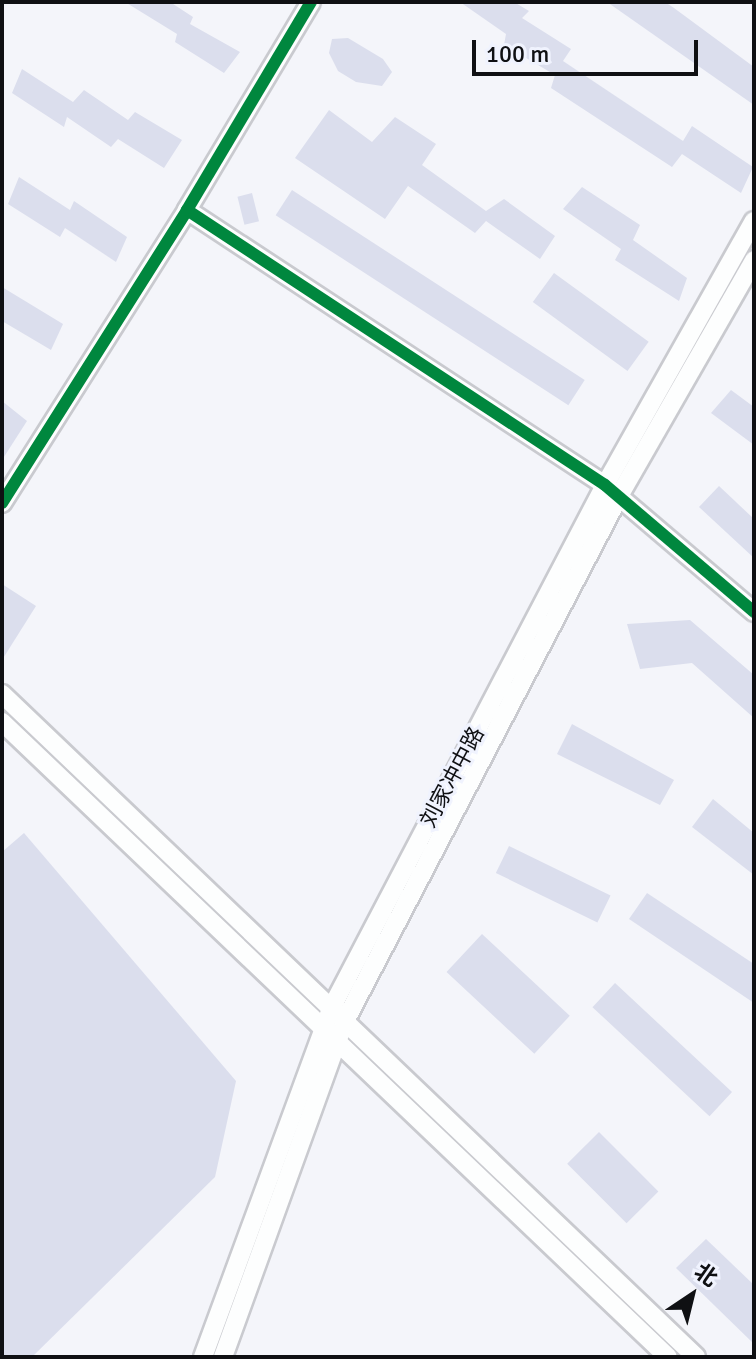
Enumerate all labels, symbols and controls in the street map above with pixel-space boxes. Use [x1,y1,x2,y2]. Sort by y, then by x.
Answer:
scale bar [476,24,702,74]
text: 100 m [486,39,549,69]
street label: 刘家冲中路 [415,722,489,832]
north arrow [652,1255,732,1335]
text: 北 [689,1258,723,1292]

